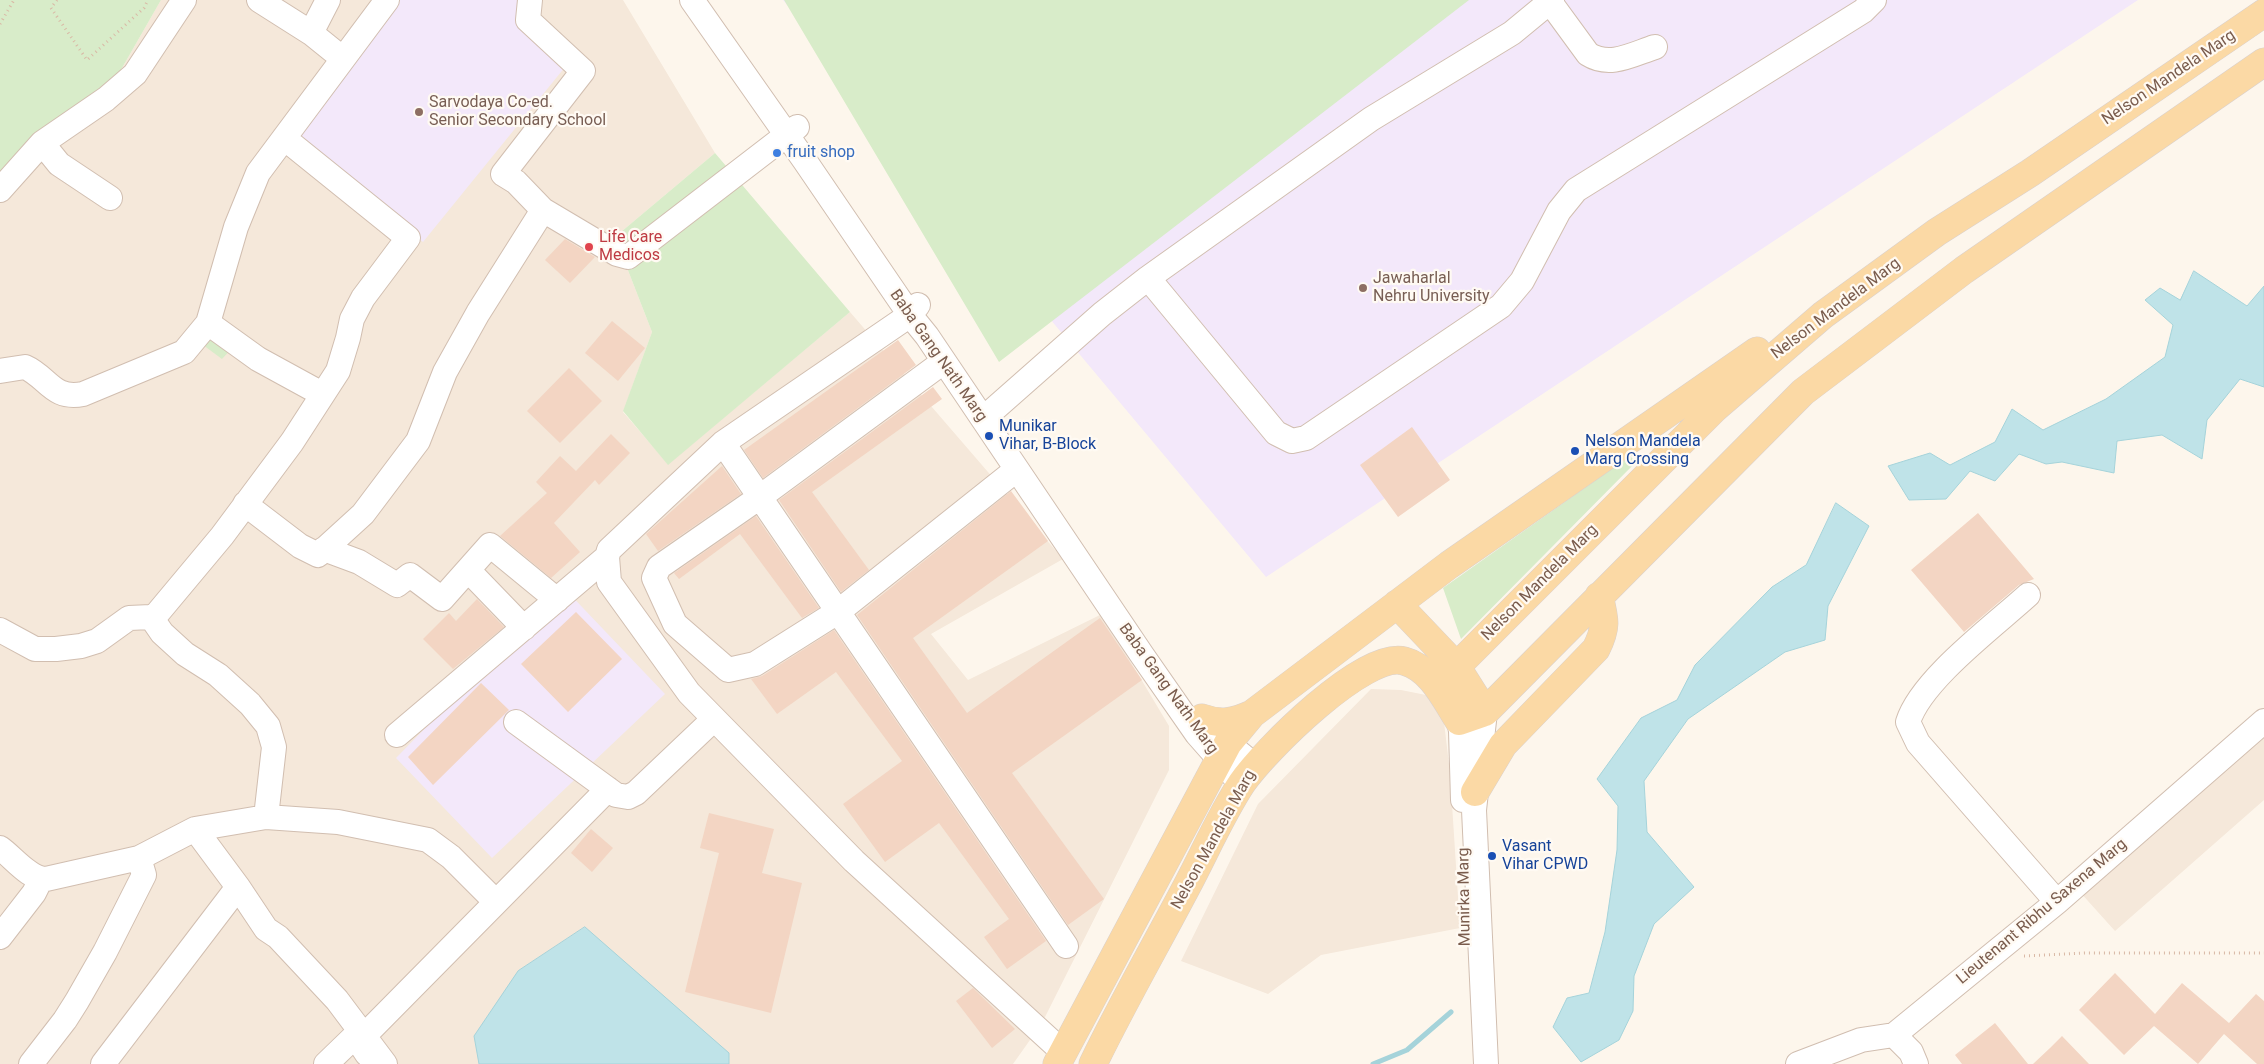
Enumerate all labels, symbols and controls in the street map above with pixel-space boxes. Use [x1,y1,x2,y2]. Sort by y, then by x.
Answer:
street label: Nelson Mandela Marg [2099,26,2239,130]
place label: Sarvodaya Co-ed. Senior Secondary School [429,93,606,131]
marker: Sarvodaya Co-ed. Senior Secondary School [413,106,425,118]
place label: fruit shop [787,143,855,163]
marker: fruit shop [771,147,783,159]
place label: Life Care Medicos [599,228,662,266]
marker: Life Care Medicos [583,241,595,253]
street label: Nelson Mandela Marg [1768,254,1904,364]
place label: Jawaharlal Nehru University [1373,269,1490,307]
marker: Jawaharlal Nehru University [1357,282,1369,294]
street label: Baba Gang Nath Marg [885,286,991,426]
place label: Munikar Vihar, B-Block [999,417,1096,455]
marker: Munikar Vihar, B-Block [983,430,995,442]
place label: Nelson Mandela Marg Crossing [1585,432,1701,470]
marker: Nelson Mandela Marg Crossing [1569,445,1581,457]
street label: Nelson Mandela Marg [1478,521,1602,645]
street label: Baba Gang Nath Marg [1114,620,1222,758]
street label: Nelson Mandela Marg [1168,767,1260,913]
street label: Lieutenant Ribhu Saxena Marg [1953,835,2131,989]
place label: Vasant Vihar CPWD [1502,837,1588,875]
street label: Munirka Marg [1455,848,1475,946]
marker: Vasant Vihar CPWD [1486,850,1498,862]

